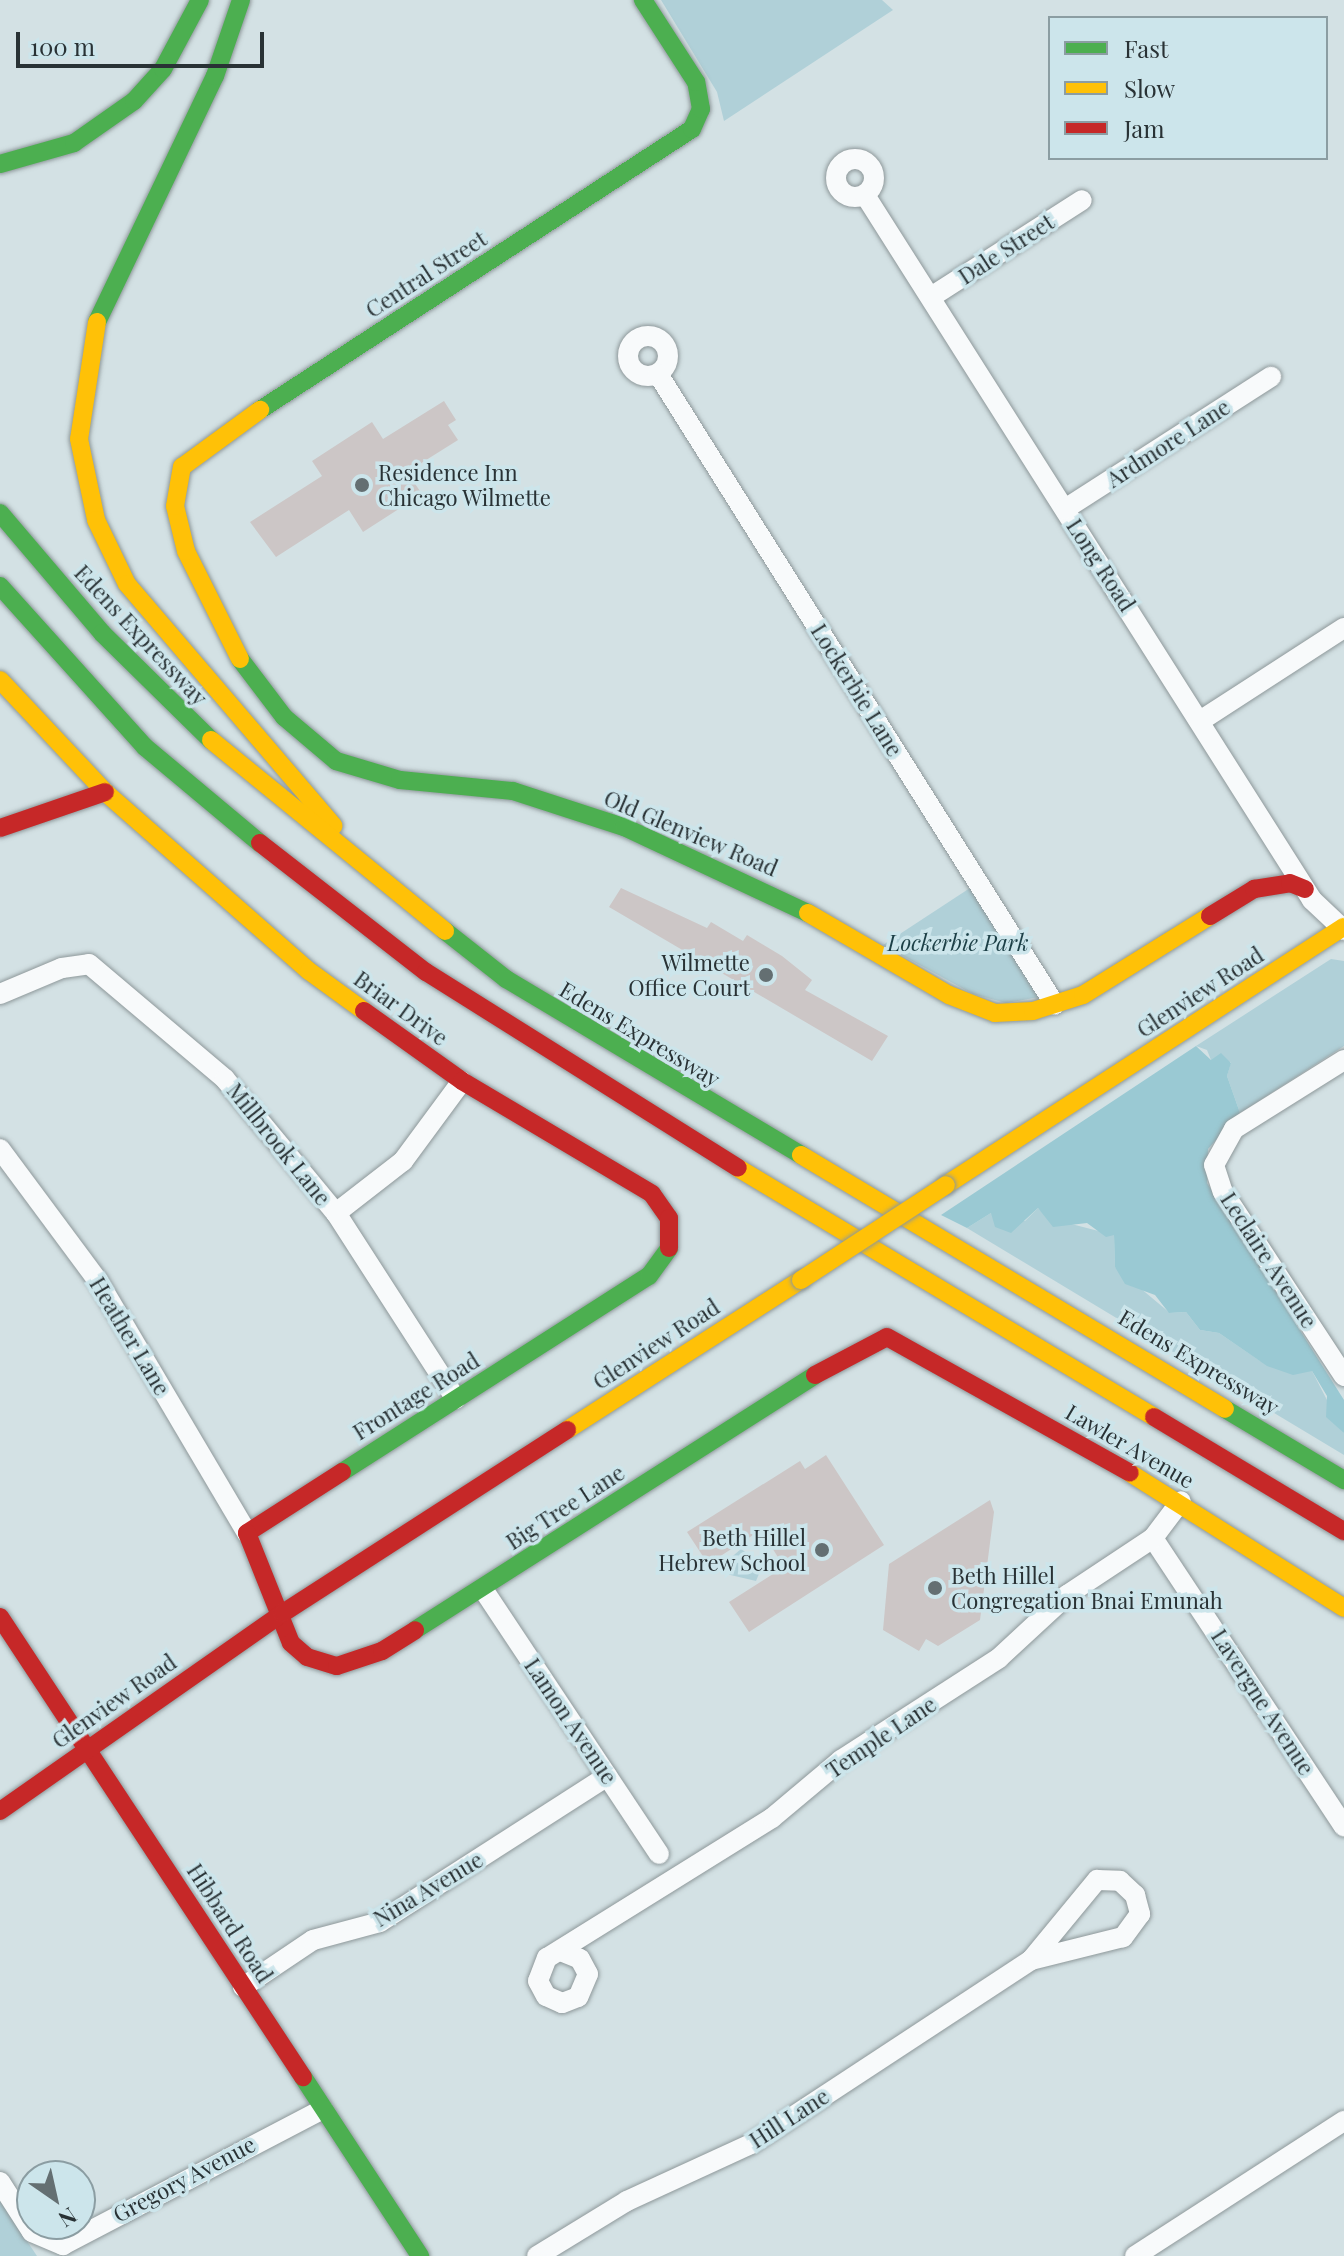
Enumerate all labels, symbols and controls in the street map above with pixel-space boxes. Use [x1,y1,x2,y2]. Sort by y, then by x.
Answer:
scale bar [20,16,268,66]
legend [1048,16,1328,160]
text: 100 m [30,30,95,62]
text: Fast [1124,32,1169,64]
text: Slow [1124,72,1175,104]
text: Jam [1124,112,1165,144]
street label: Dale Street [953,208,1059,290]
street label: Central Street [361,225,491,323]
street label: Ardmore Lane [1101,393,1235,493]
place label: Residence Inn Chicago Wilmette [378,459,552,510]
marker: Residence Inn Chicago Wilmette [353,476,371,494]
street label: Long Road [1061,514,1141,616]
street label: Edens Expressway [69,559,213,711]
street label: Lockerbie Lane [806,619,908,761]
street label: Old Glenview Road [600,784,782,882]
park label: Lockerbie Park [888,930,1028,956]
street label: Glenview Road [1131,941,1269,1043]
place label: Wilmette Office Court [628,949,750,1000]
street label: Briar Drive [349,965,453,1051]
marker: Wilmette Office Court [757,966,775,984]
street label: Edens Expressway [555,976,725,1092]
street label: Millbrook Lane [222,1078,336,1210]
street label: Leclaire Avenue [1215,1187,1323,1333]
street label: Heather Lane [84,1272,176,1400]
street label: Glenview Road [587,1293,725,1395]
street label: Edens Expressway [1114,1304,1284,1420]
street label: Frontage Road [348,1347,484,1445]
street label: Lawler Avenue [1061,1398,1199,1494]
street label: Big Tree Lane [501,1459,629,1555]
place label: Beth Hillel Hebrew School [658,1524,806,1576]
marker: Beth Hillel Hebrew School [813,1541,831,1559]
place label: Beth Hillel Congregation Bnai Emunah [951,1562,1223,1614]
marker: Beth Hillel Congregation Bnai Emunah [926,1579,944,1597]
street label: Lavergne Avenue [1206,1624,1320,1780]
street label: Glenview Road [47,1648,181,1754]
street label: Lamon Avenue [519,1653,623,1789]
street label: Temple Lane [821,1691,941,1783]
street label: Nina Avenue [368,1846,488,1932]
street label: Hibbard Road [182,1859,278,1987]
street label: Hill Lane [744,2083,834,2153]
street label: Gregory Avenue [108,2130,260,2228]
north arrow [16,2160,96,2240]
text: N [53,2201,83,2235]

